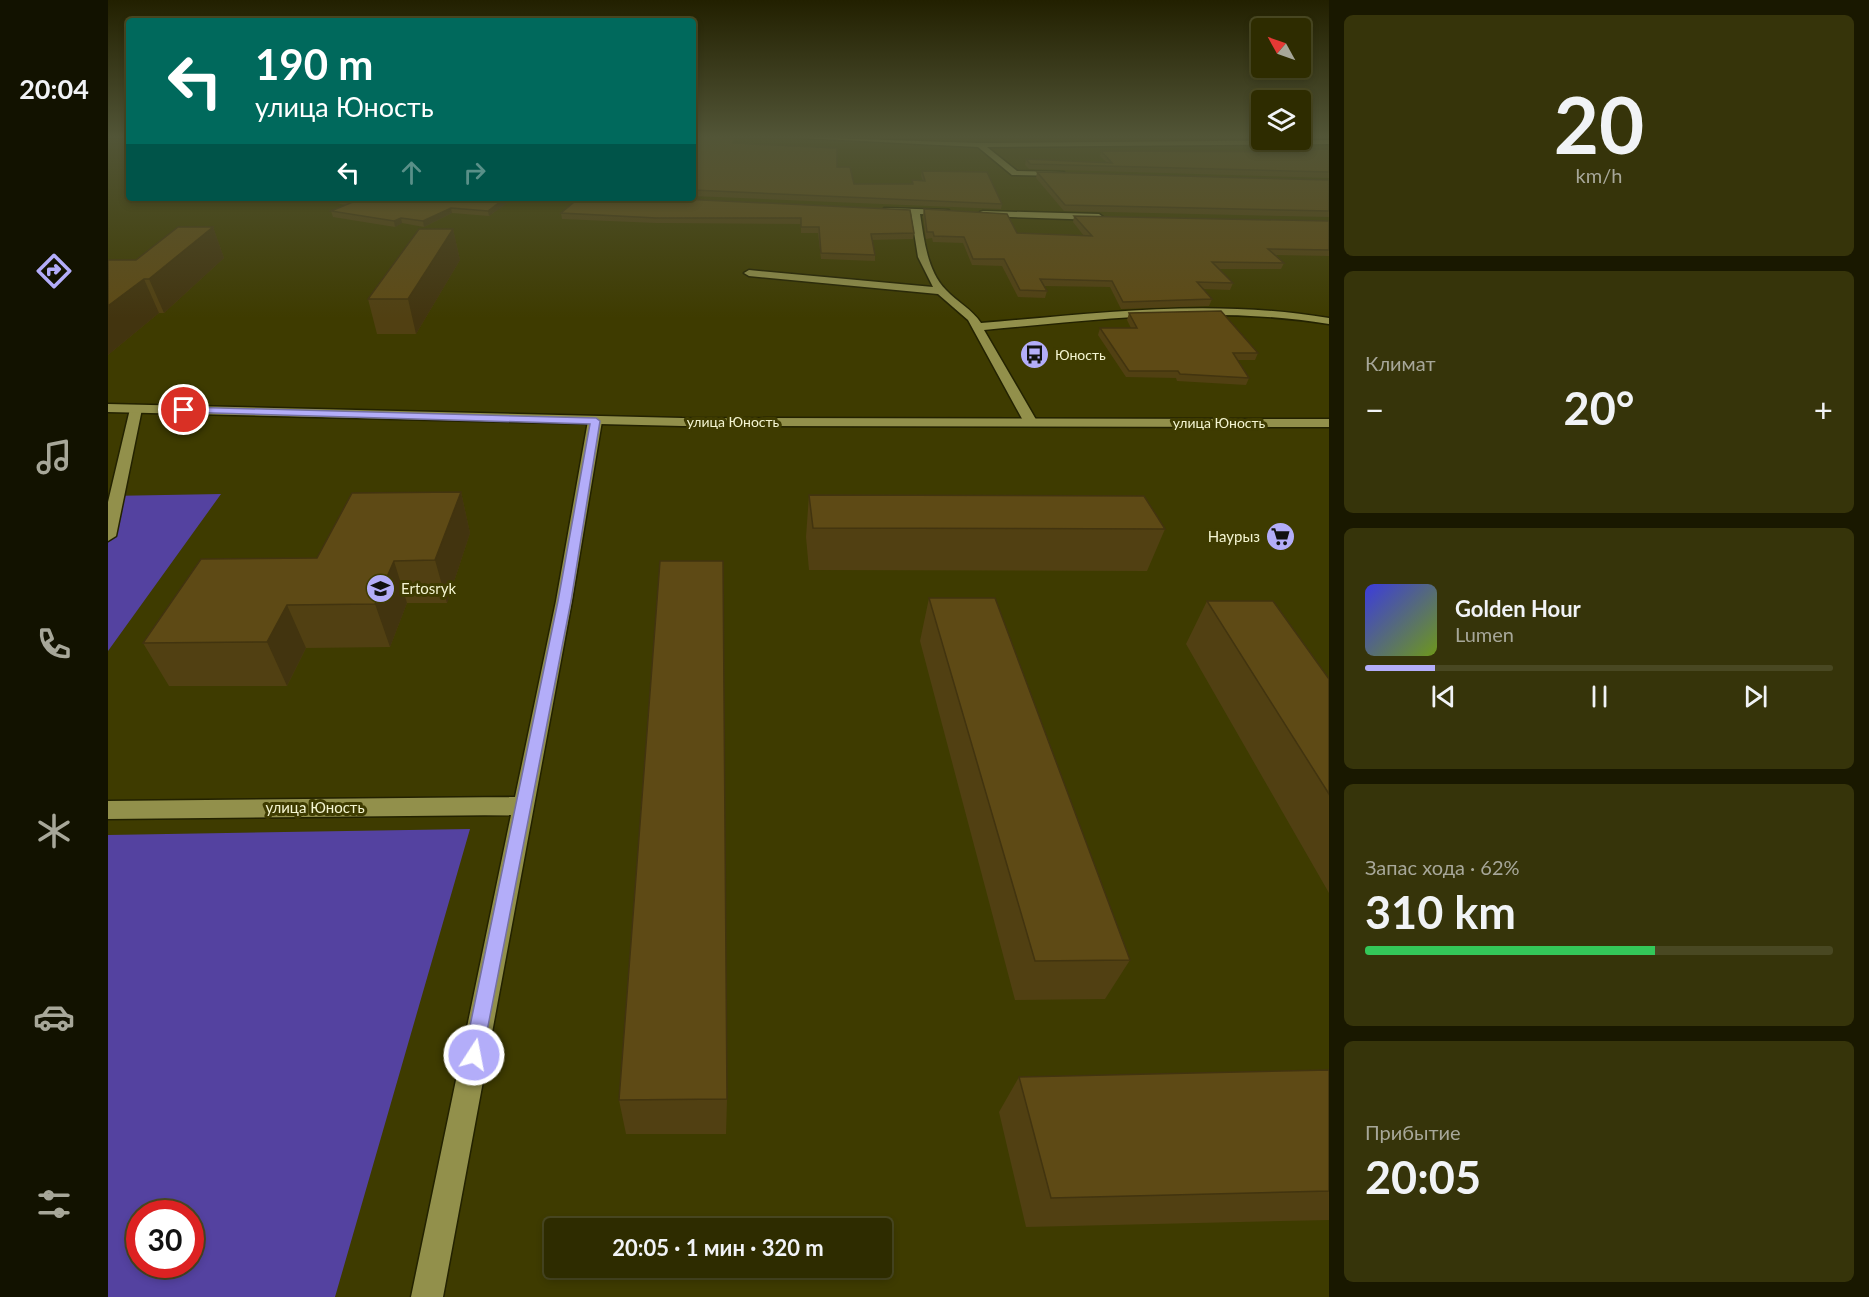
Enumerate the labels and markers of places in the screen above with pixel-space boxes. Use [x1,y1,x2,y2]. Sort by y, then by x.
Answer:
bus stop icon: Юность [1018,339,1050,371]
place label: Юность [1055,346,1106,363]
pin [158,384,209,435]
supermarket icon: Наурыз [1265,521,1297,553]
place label: Наурыз [1208,527,1260,545]
school or university icon: Ertosryk [364,573,396,605]
place label: Ertosryk [401,579,456,597]

